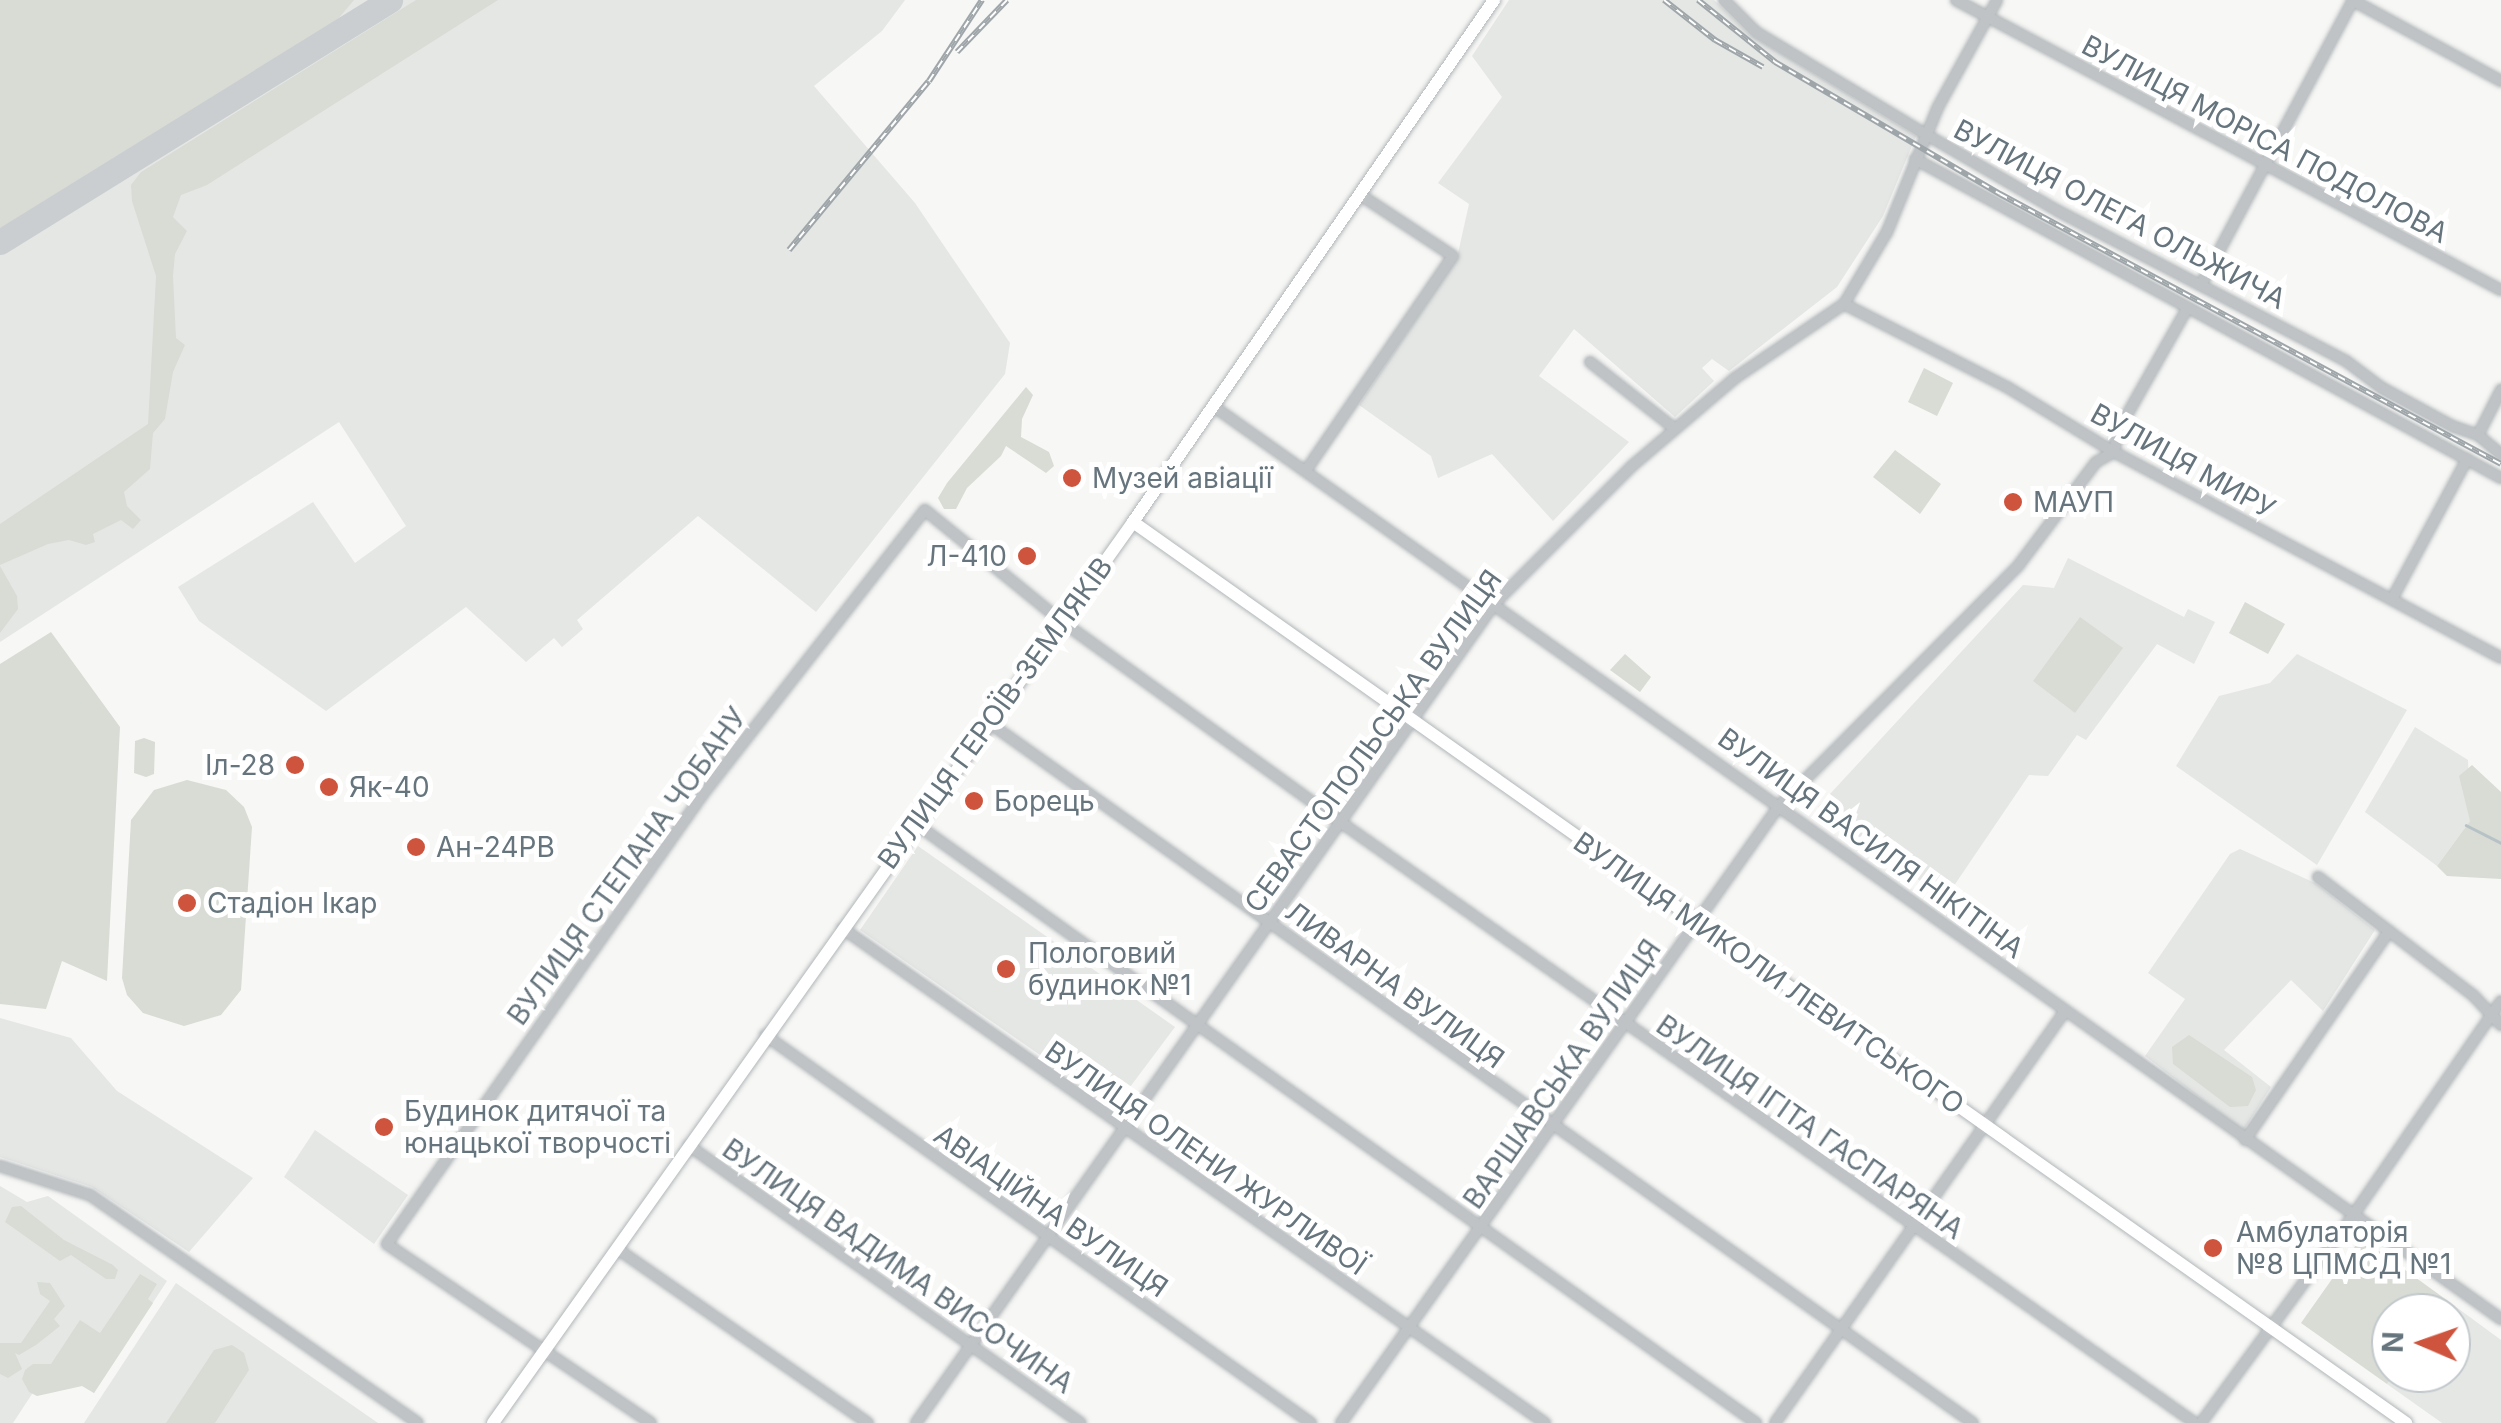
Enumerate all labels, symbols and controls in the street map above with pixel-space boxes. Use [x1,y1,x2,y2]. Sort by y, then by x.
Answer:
street label: ВУЛИЦЯ МОРІСА ПОДОЛОВА [2076,28,2454,250]
street label: ВУЛИЦЯ ОЛЕГА ОЛЬЖИЧА [1948,112,2292,316]
street label: ВУЛИЦЯ МИРУ [2085,396,2281,526]
place label: Музей авіації [1092,461,1273,495]
marker: Музей авіації [1061,467,1083,489]
place label: МАУП [2033,485,2114,519]
marker: МАУП [2002,491,2024,513]
place label: Л-410 [927,539,1007,573]
marker: Л-410 [1016,545,1038,567]
street label: ВУЛИЦЯ ГЕРОЇВ-ЗЕМЛЯКІВ [871,551,1119,875]
street label: СЕВАСТОПОЛЬСЬКА ВУЛИЦЯ [1237,563,1509,919]
street label: ВУЛИЦЯ СТЕПАНА ЧОБАНУ [500,701,754,1031]
street label: ВУЛИЦЯ ВАСИЛЯ НІКІТІНА [1712,721,2030,965]
place label: Іл-28 [205,748,275,782]
marker: Іл-28 [284,754,306,776]
place label: Як-40 [349,770,430,804]
marker: Як-40 [318,776,340,798]
place label: Борець [994,784,1095,818]
marker: Борець [963,790,985,812]
street label: ВУЛИЦЯ МИКОЛИ ЛЕВИТСЬКОГО [1567,825,1971,1121]
place label: Ан-24РВ [436,830,555,864]
marker: Ан-24РВ [405,836,427,858]
place label: Стадіон Ікар [207,886,377,920]
marker: Стадіон Ікар [176,892,198,914]
street label: ЛИВАРНА ВУЛИЦЯ [1279,894,1511,1076]
street label: ВАРШАВСЬКА ВУЛИЦЯ [1456,933,1668,1215]
place label: Пологовий будинок №1 [1028,936,1192,1002]
marker: Пологовий будинок №1 [993,956,1019,982]
street label: ВУЛИЦЯ ІГІТА ГАСПАРЯНА [1650,1008,1970,1246]
street label: ВУЛИЦЯ ОЛЕНИ ЖУРЛИВОЇ [1039,1034,1373,1282]
place label: Будинок дитячої та юнацької творчості [404,1094,671,1160]
marker: Будинок дитячої та юнацької творчості [373,1116,395,1138]
street label: АВІАЦІЙНА ВУЛИЦЯ [928,1118,1174,1304]
street label: ВУЛИЦЯ ВАДИМА ВИСОЧИНА [716,1132,1080,1400]
place label: Амбулаторія №8 ЦПМСД №1 [2236,1215,2451,1281]
marker: Амбулаторія №8 ЦПМСД №1 [2200,1235,2226,1261]
north arrow [2371,1293,2471,1393]
text: N [2376,1331,2410,1353]

